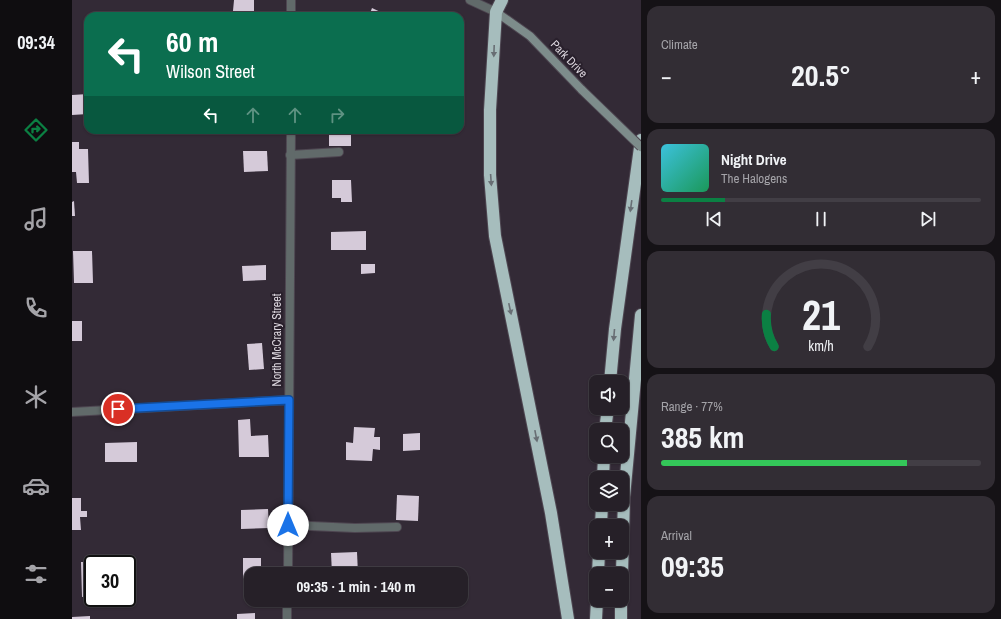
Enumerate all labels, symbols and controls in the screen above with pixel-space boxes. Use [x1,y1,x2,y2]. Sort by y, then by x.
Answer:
text: 60 m [166,23,218,61]
icon: left [100,28,152,80]
text: 09:34 [17,30,55,55]
text: Climate [661,36,698,53]
street label: Park Drive [547,37,591,81]
one-way arrow [491,45,498,57]
text: 20.5° [791,55,851,95]
text: Wilson Street [166,59,255,84]
text: − [661,61,672,91]
text: + [970,61,981,91]
icon: left [200,104,222,126]
icon: ahead [242,104,264,126]
icon: ahead [284,104,306,126]
icon: right [326,104,348,126]
icon: directions [22,116,50,144]
text: Night Drive [721,149,787,170]
text: The Halogens [721,170,787,187]
one-way arrow [487,174,494,186]
one-way arrow [628,200,634,213]
icon: music [22,205,50,233]
icon: previous [703,208,725,230]
icon: pause [810,208,832,230]
icon: next [917,208,939,230]
text: 21 [802,287,840,343]
street label: North McCrary Street [269,293,285,386]
icon: phone [22,294,50,322]
one-way arrow [507,303,513,315]
one-way arrow [611,329,618,341]
text: km/h [808,336,834,355]
map controls [589,375,629,607]
button: sound [589,375,629,415]
icon: climate [22,383,50,411]
pin [101,392,135,426]
icon: arrive [107,398,129,420]
text: Range · 77% [661,398,723,415]
text: 385 km [661,417,744,457]
button: search [589,423,629,463]
one-way arrow [533,430,539,442]
button: layers [589,471,629,511]
icon: car [22,472,50,500]
position arrow [267,504,309,546]
button: + [589,519,629,559]
text: Arrival [661,527,692,544]
text: 09:35 [661,546,724,586]
speed limit sign: 30 [84,555,136,607]
icon: filters [22,560,50,588]
button: − [589,567,629,607]
text: 09:35 · 1 min · 140 m [297,576,415,597]

